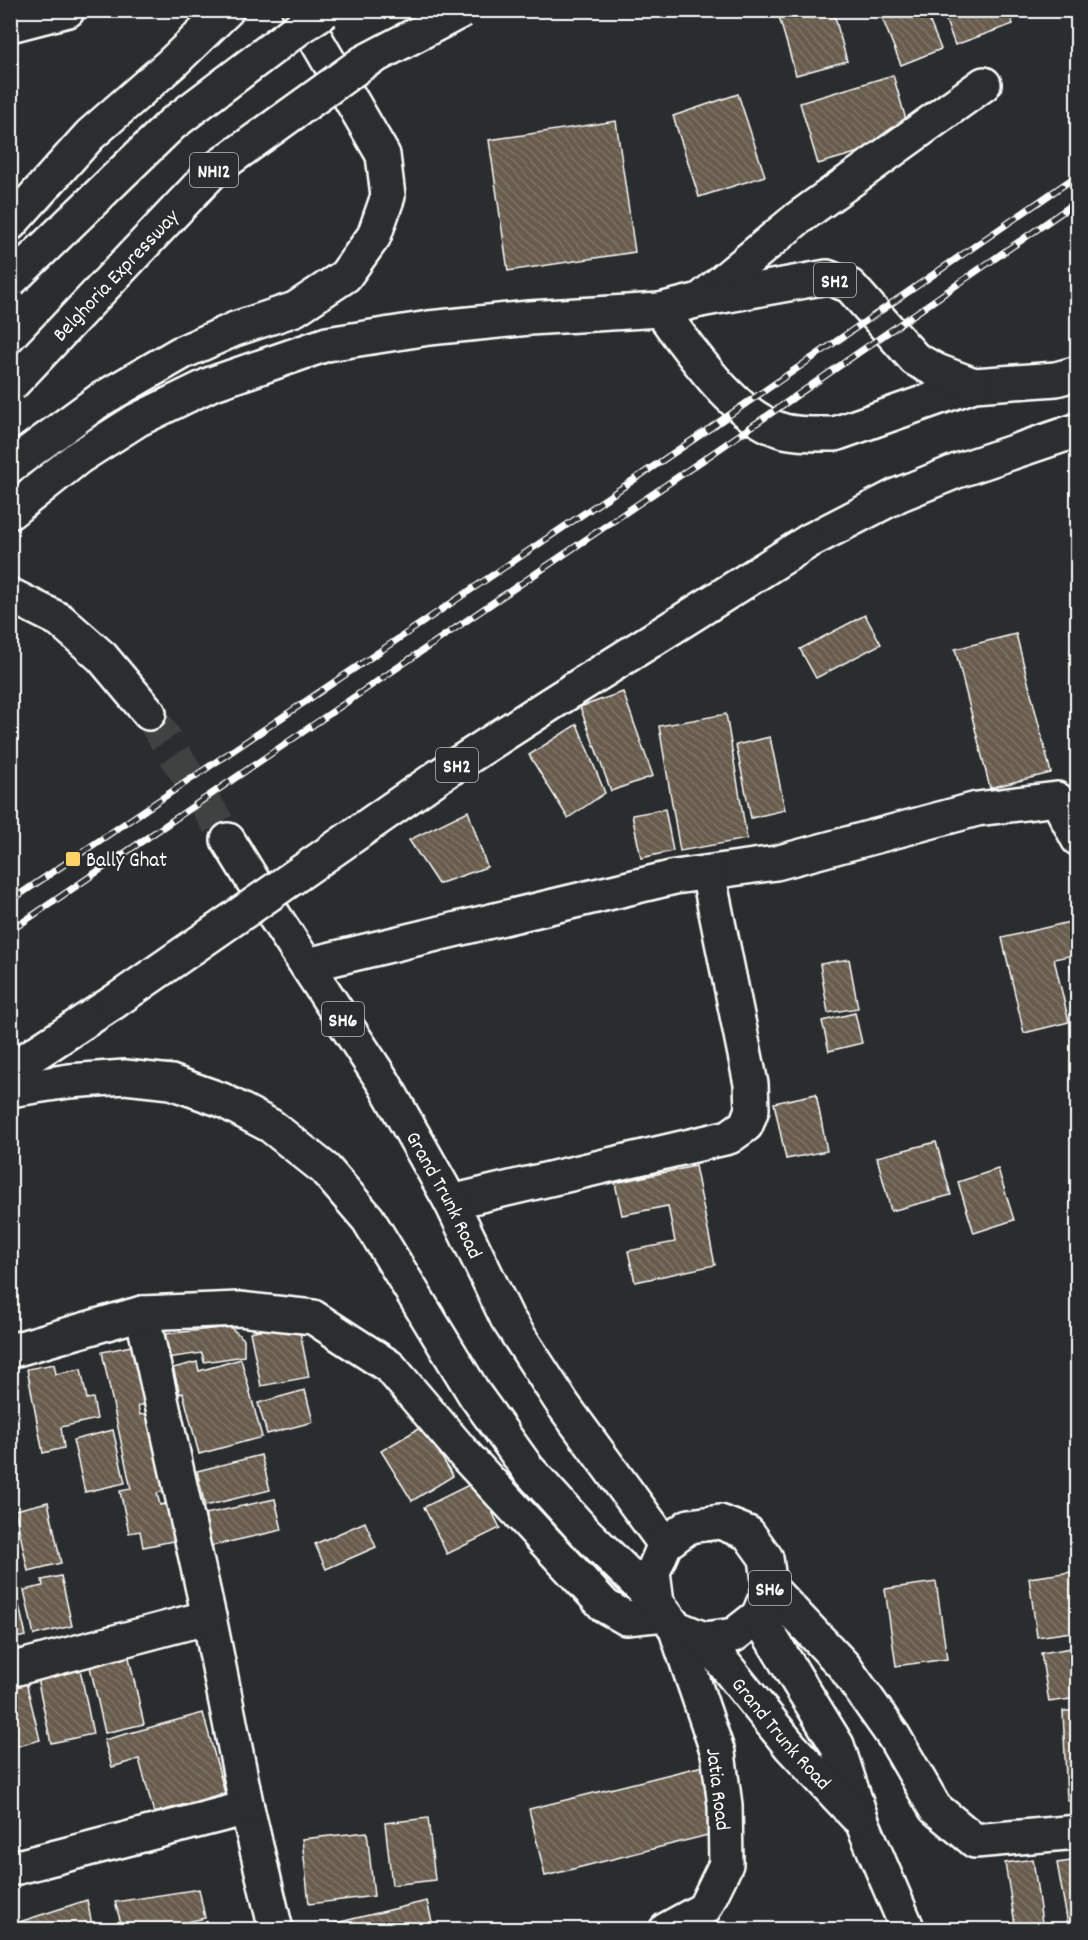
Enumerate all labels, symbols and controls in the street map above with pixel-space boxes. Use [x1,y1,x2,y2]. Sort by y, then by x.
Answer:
road number: NH12 [190,153,238,187]
street label: Belghoria Expressway [47,204,188,350]
road number: SH2 [814,263,856,297]
road number: SH2 [436,748,478,782]
place label: Bally Ghat [86,847,167,877]
marker: Bally Ghat [64,850,82,868]
road number: SH6 [322,1002,364,1036]
street label: Grand Trunk Road [396,1127,488,1265]
road number: SH6 [749,1571,791,1605]
street label: Grand Trunk Road [722,1672,836,1798]
street label: Jatia Road [696,1746,736,1832]

